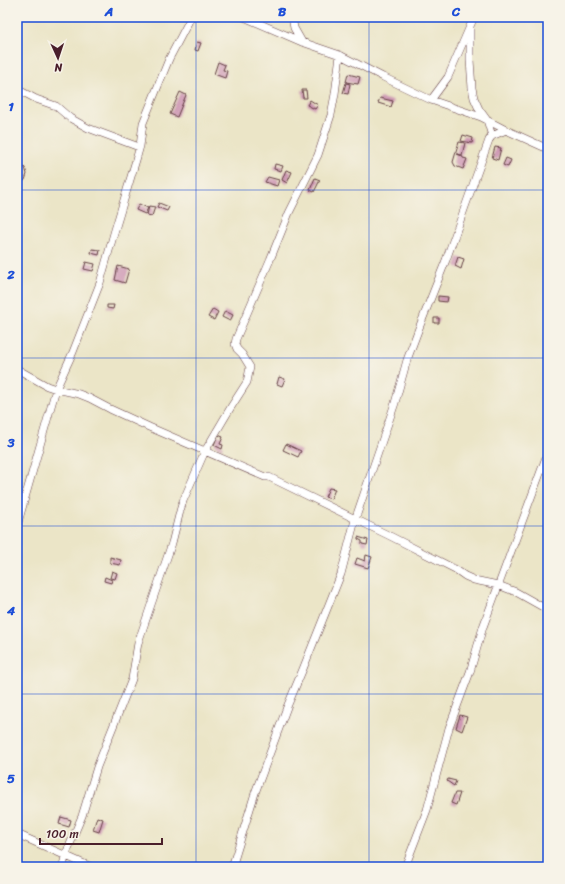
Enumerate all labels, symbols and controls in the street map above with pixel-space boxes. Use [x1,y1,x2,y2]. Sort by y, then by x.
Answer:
text: A [104,0,113,23]
text: B [278,0,287,23]
text: C [451,0,461,23]
north arrow [38,38,78,78]
text: N [54,58,64,77]
text: 1 [8,95,14,118]
text: 2 [6,263,15,286]
text: 3 [6,431,15,454]
text: 4 [6,599,16,622]
text: 5 [7,767,15,790]
scale bar [40,820,162,846]
text: 100 m [46,823,79,845]

